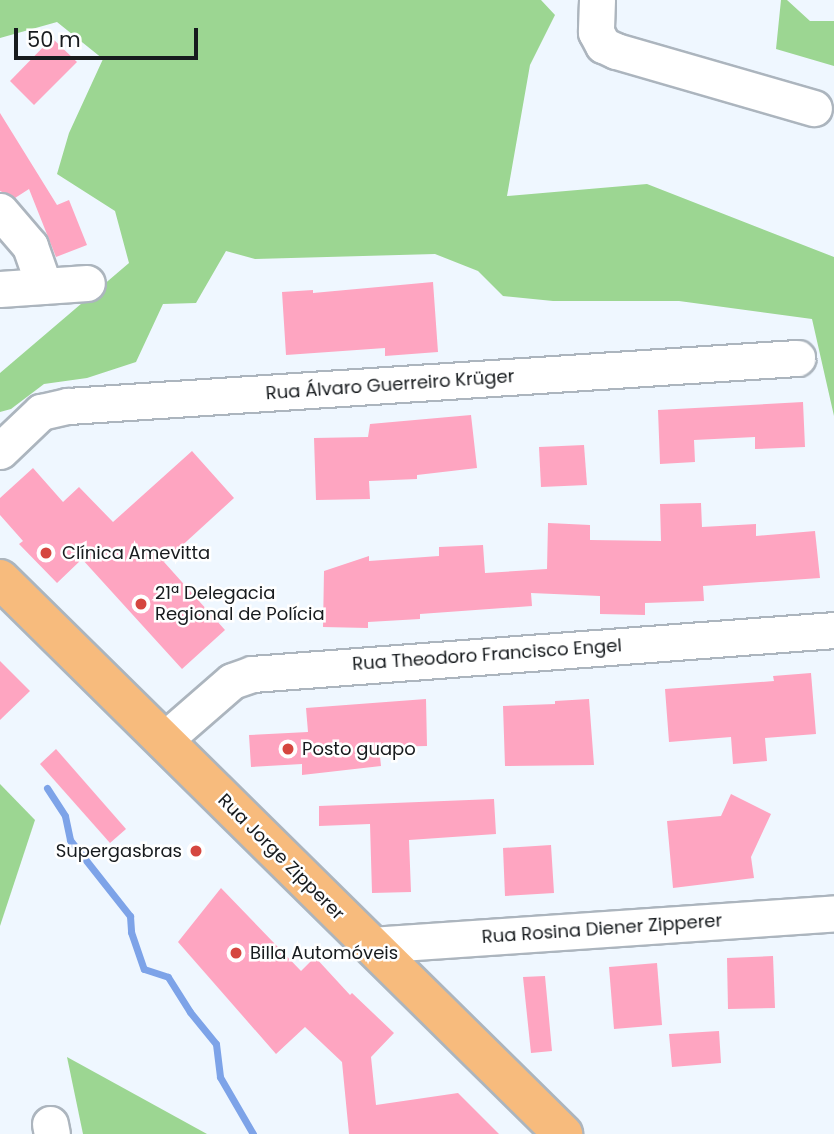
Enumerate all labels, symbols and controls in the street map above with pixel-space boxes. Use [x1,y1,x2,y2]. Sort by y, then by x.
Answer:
scale bar [18,14,201,58]
text: 50 m [27,25,81,54]
street label: Rua Álvaro Guerreiro Krüger [265,366,515,404]
place label: Clínica Amevitta [62,542,210,564]
marker: Clínica Amevitta [36,543,56,563]
place label: 21ª Delegacia Regional de Polícia [155,583,325,626]
marker: 21ª Delegacia Regional de Polícia [133,596,149,612]
street label: Rua Theodoro Francisco Engel [352,635,622,675]
place label: Posto guapo [302,738,416,760]
marker: Posto guapo [280,741,296,757]
street label: Rua Jorge Zipperer [213,789,349,925]
place label: Supergasbras [56,840,182,862]
marker: Supergasbras [188,843,204,859]
street label: Rua Rosina Diener Zipperer [481,910,723,948]
place label: Billa Automóveis [250,942,398,964]
marker: Billa Automóveis [228,945,244,961]

